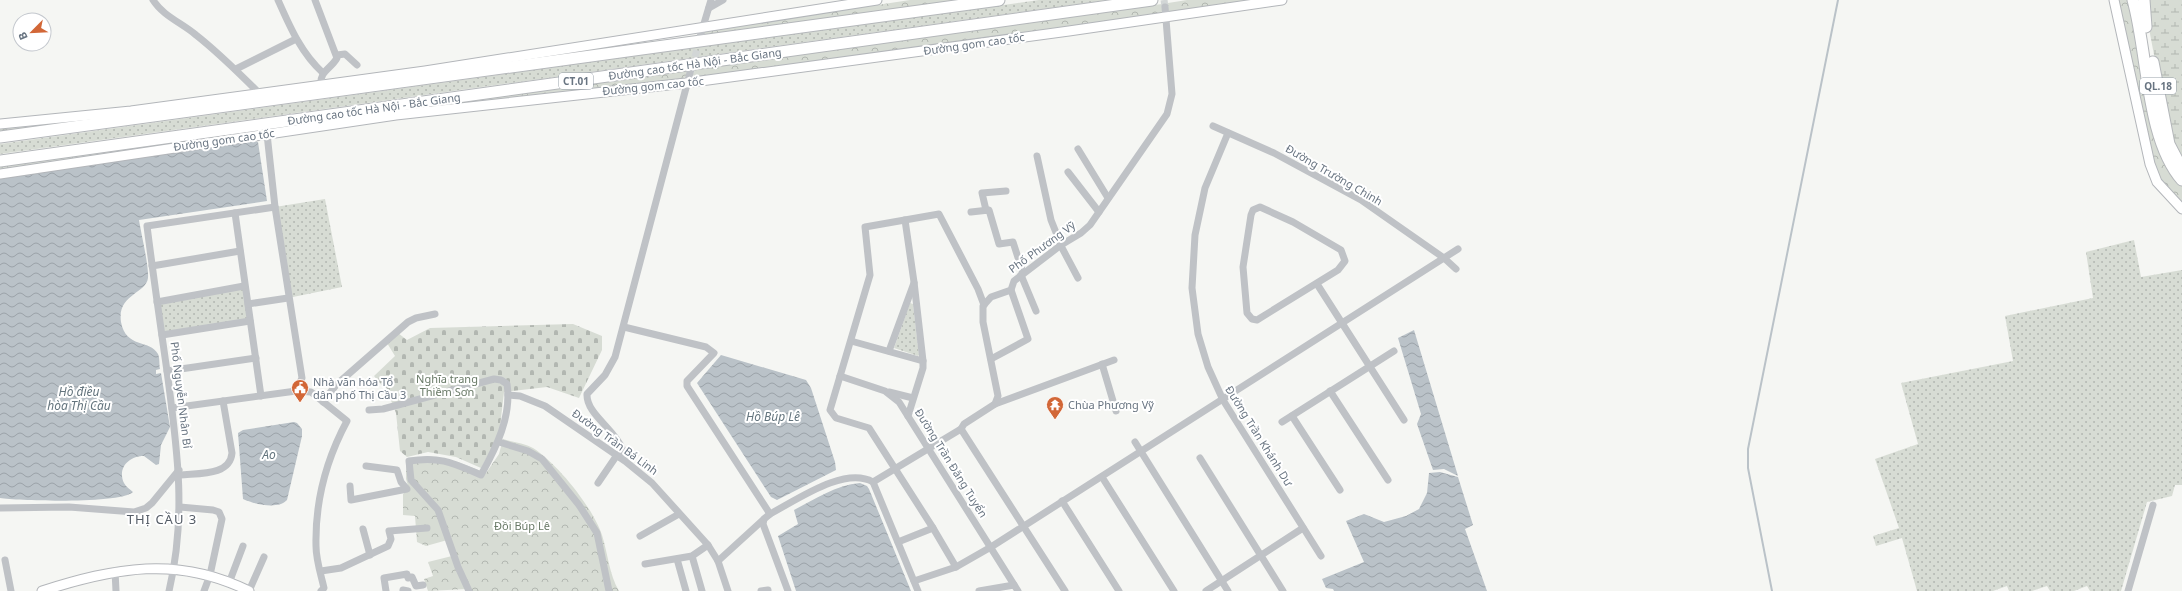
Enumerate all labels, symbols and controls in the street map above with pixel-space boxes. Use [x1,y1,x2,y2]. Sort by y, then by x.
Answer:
north arrow [12,12,52,52]
street label: Đường gom cao tốc [922,29,1026,58]
text: B [14,30,31,43]
street label: Đường cao tốc Hà Nội - Bắc Giang [607,44,782,83]
road number: CT.01 [559,73,593,89]
street label: Đường gom cao tốc [601,73,704,98]
road number: QL.18 [2140,78,2176,94]
street label: Đường cao tốc Hà Nội - Bắc Giang [286,89,461,128]
street label: Đường gom cao tốc [172,125,276,154]
street label: Đường Trường Chinh [1283,141,1385,208]
street label: Phố Phương Vỹ [1005,217,1078,276]
street label: Phố Nguyễn Nhân Bỉ [168,341,196,449]
park label: Nghĩa trang Thiềm Sơn [416,371,478,399]
place label: Nhà văn hóa Tổ dân phố Thị Cầu 3 [313,374,406,402]
public building icon: Nhà văn hóa Tổ dân phố Thị Cầu 3 [290,378,310,403]
water label: Hồ điều hòa Thị Cầu [47,383,111,414]
street label: Đường Trần Khánh Dư [1222,383,1297,489]
temple icon: Chùa Phương Vỹ [1045,395,1065,420]
place label: Chùa Phương Vỹ [1068,397,1154,412]
street label: Đường Trần Bá Linh [569,405,661,478]
street label: Đường Trần Đăng Tuyển [912,405,991,520]
water label: Hồ Búp Lê [746,408,800,425]
water label: Ao [261,446,276,463]
district label: THỊ CẦU 3 [127,510,197,528]
park label: Đồi Búp Lê [494,518,550,533]

